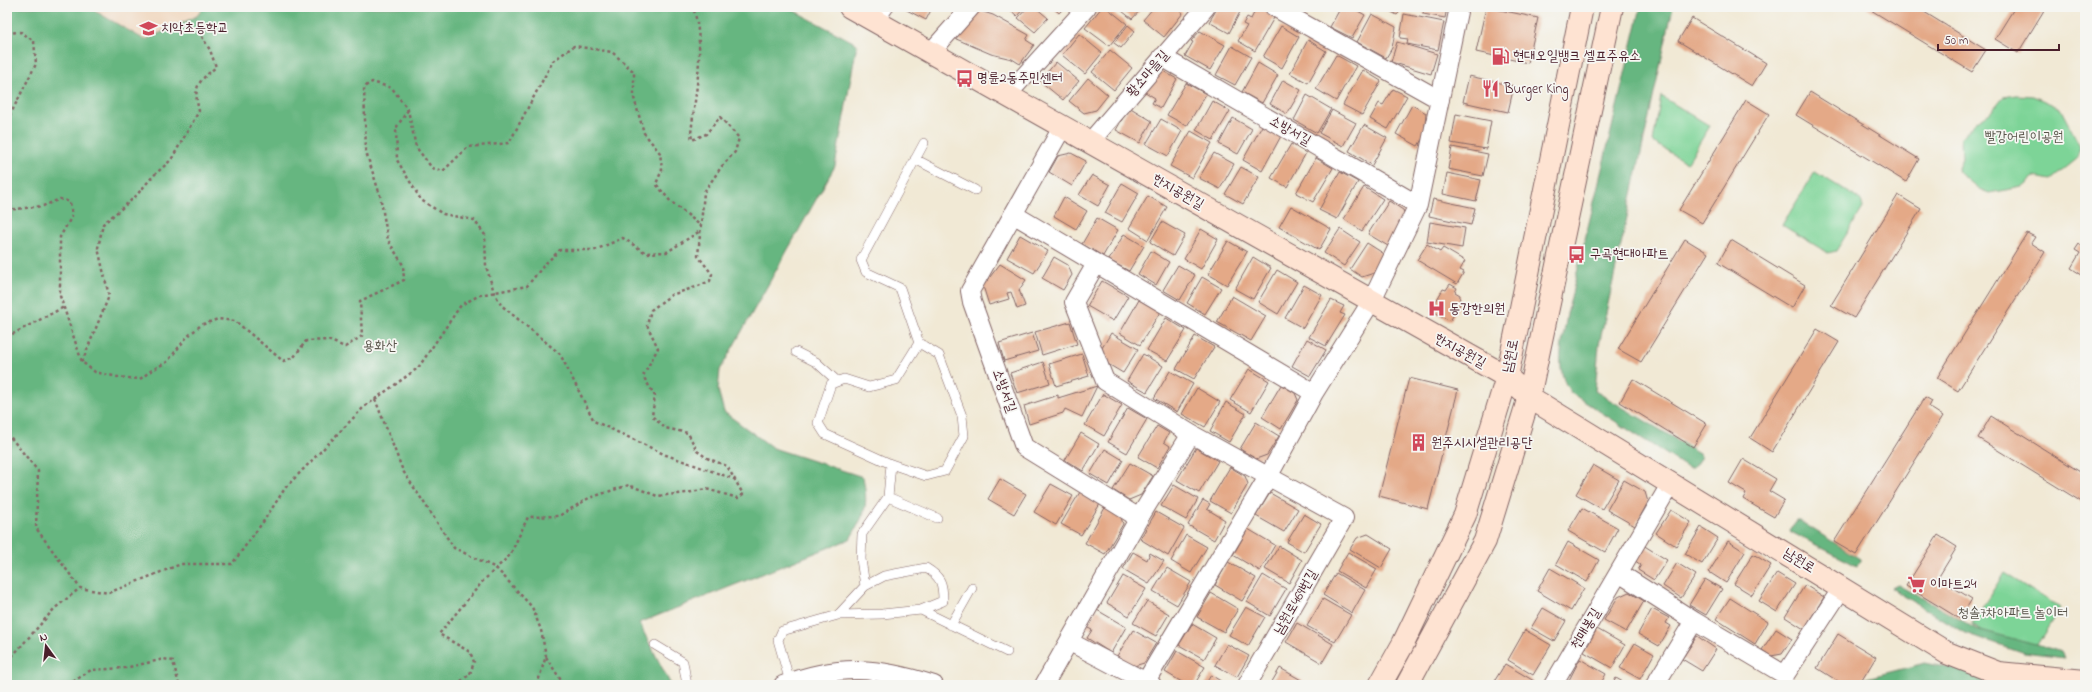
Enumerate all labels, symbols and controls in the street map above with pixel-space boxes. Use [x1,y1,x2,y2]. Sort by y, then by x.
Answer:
school or university icon: 치악초등학교 [138,18,158,38]
place label: 치악초등학교 [161,18,229,39]
scale bar [1938,26,2059,52]
text: 50 m [1944,32,1968,50]
street label: 황소마을길 [1122,45,1175,102]
fuel station icon: 현대오일뱅크 셀프주유소 [1490,46,1510,66]
place label: 현대오일뱅크 셀프주유소 [1513,46,1640,67]
bus stop icon: 명륜2동주민센터 [954,68,974,88]
place label: 명륜2동주민센터 [977,68,1063,89]
restaurant icon: Burger King [1481,79,1501,99]
place label: Burger King [1503,79,1569,101]
street label: 소방서길 [1265,111,1315,152]
park label: 빨강어린이공원 [1985,127,2063,148]
street label: 한지공원길 [1148,169,1208,216]
bus stop icon: 구곡현대아파트 [1567,244,1587,264]
place label: 구곡현대아파트 [1590,244,1669,265]
hospital icon: 동강한의원 [1426,299,1446,319]
place label: 동강한의원 [1449,299,1505,320]
street label: 한지공원길 [1430,328,1490,374]
park label: 용화산 [363,336,398,357]
street label: 남원로 [1497,337,1525,375]
street label: 소방서길 [986,366,1022,416]
building icon: 원주시시설관리공단 [1408,433,1428,453]
place label: 원주시시설관리공단 [1431,433,1533,454]
street label: 남원로 [1779,543,1819,579]
street label: 남원로469번길 [1269,565,1324,639]
supermarket icon: 이마트24 [1907,574,1927,594]
place label: 이마트24 [1930,574,1977,595]
park label: 청솔7차아파트 놀이터 [1958,603,2068,624]
street label: 천매봉길 [1565,604,1607,654]
north arrow [26,626,66,666]
text: N [38,629,49,646]

